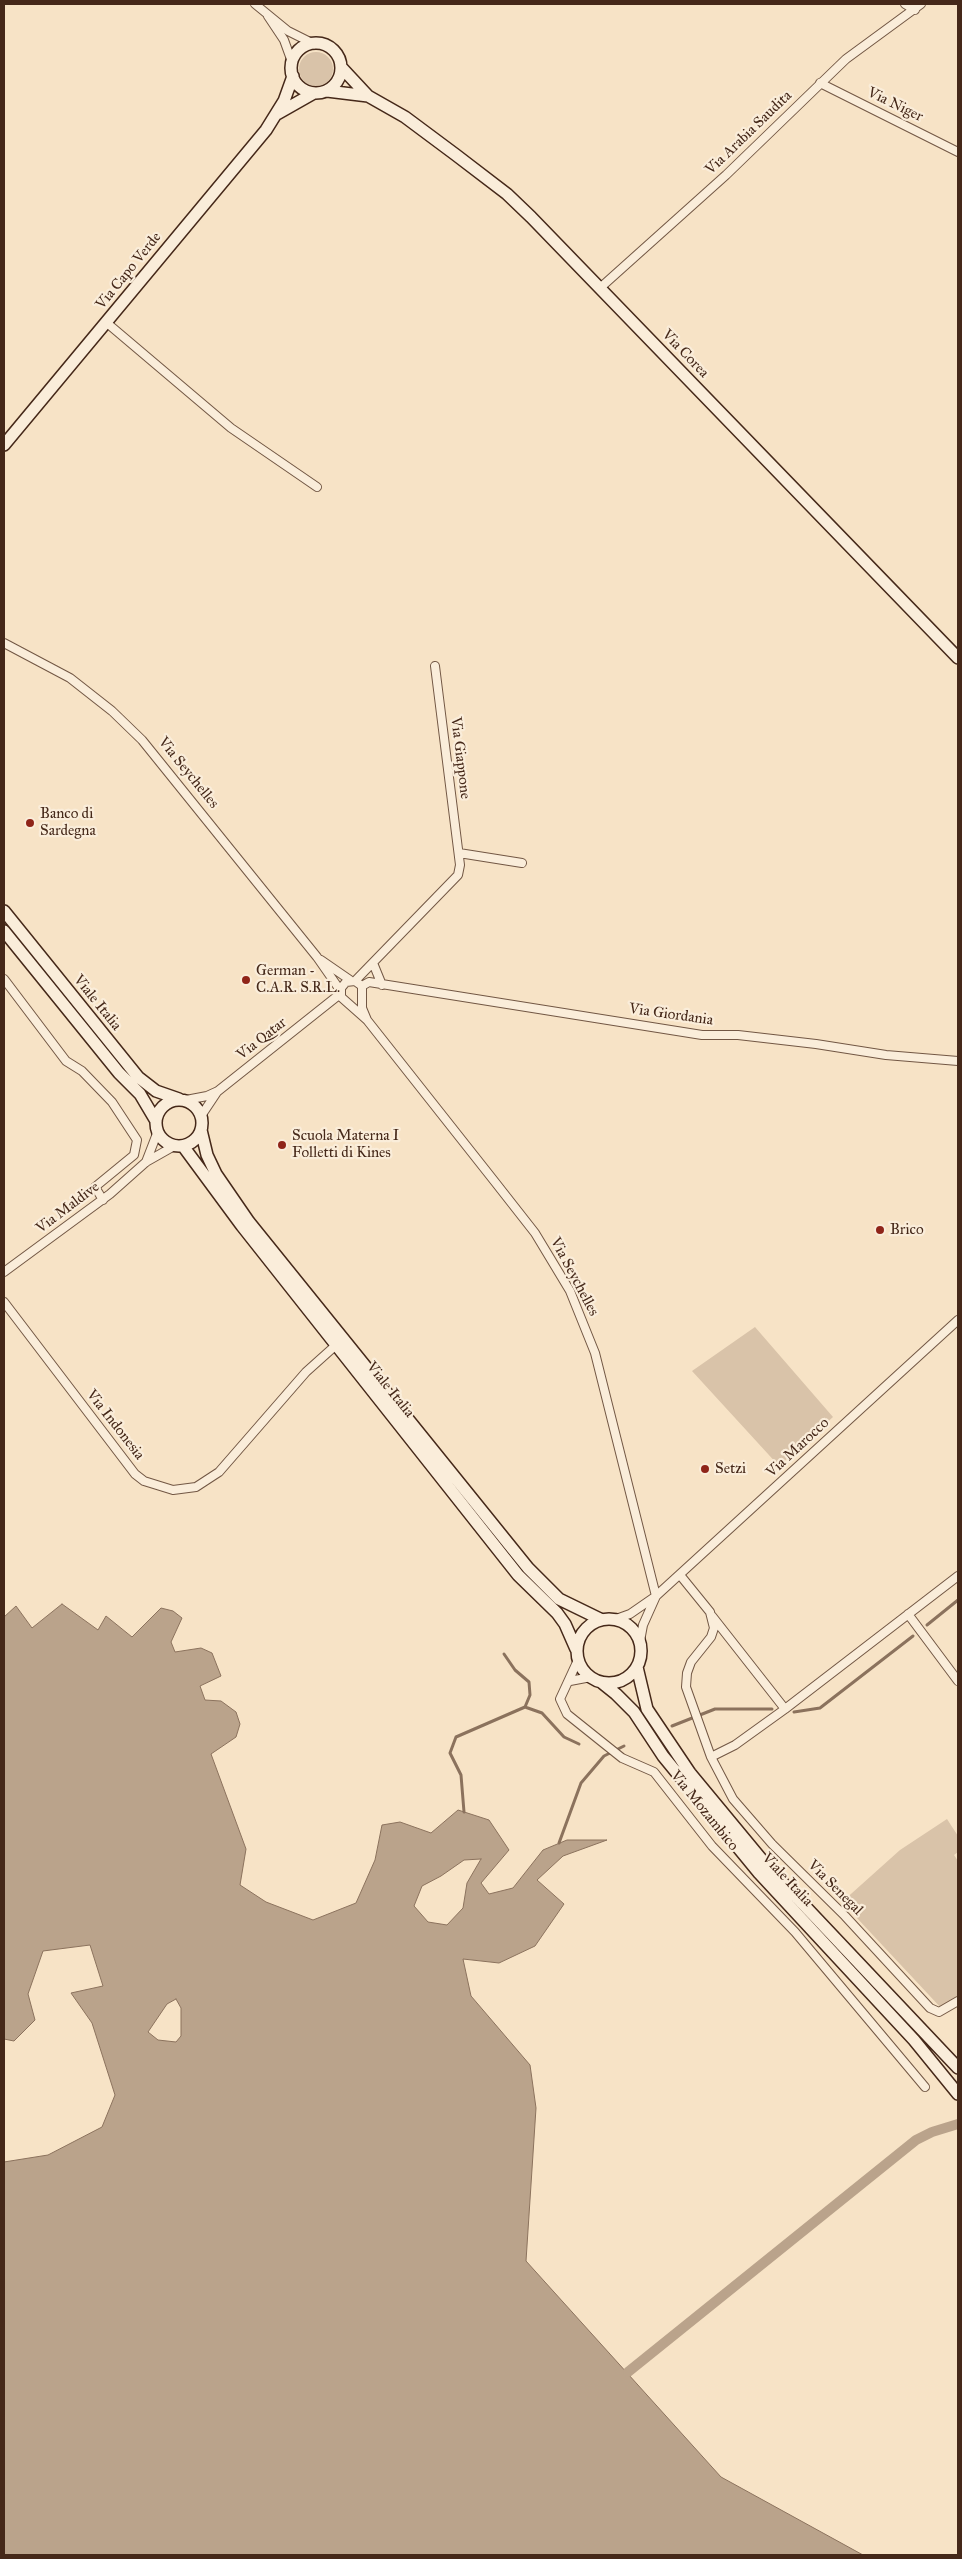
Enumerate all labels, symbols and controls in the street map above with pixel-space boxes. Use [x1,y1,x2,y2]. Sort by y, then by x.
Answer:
street label: Via Niger [864,84,926,126]
street label: Via Arabia Saudita [702,87,796,179]
street label: Via Capo Verde [92,229,166,313]
street label: Via Corea [658,326,712,382]
street label: Via Giappone [446,716,474,800]
street label: Via Seychelles [154,734,222,812]
place label: Banco di Sardegna [40,805,96,840]
marker: Banco di Sardegna [24,817,36,829]
place label: German - C.A.R. S.R.L. [256,962,340,997]
street label: Viale Italia [69,971,125,1035]
marker: German - C.A.R. S.R.L. [240,974,252,986]
street label: Via Giordania [628,1000,714,1030]
street label: Via Qatar [233,1014,291,1064]
place label: Scuola Materna I Folletti di Kines [292,1127,399,1162]
marker: Scuola Materna I Folletti di Kines [276,1139,288,1151]
street label: Via Maldive [33,1178,103,1238]
place label: Brico [890,1221,924,1239]
marker: Brico [874,1224,886,1236]
street label: Via Seychelles [546,1235,602,1319]
street label: Viale Italia [362,1358,418,1422]
street label: Via Indonesia [82,1386,148,1464]
street label: Via Marocco [763,1414,833,1482]
place label: Setzi [715,1460,746,1478]
marker: Setzi [699,1463,711,1475]
street label: Via Mozambico [666,1767,742,1855]
street label: Viale Italia [758,1850,816,1910]
street label: Via Senegal [804,1857,866,1919]

